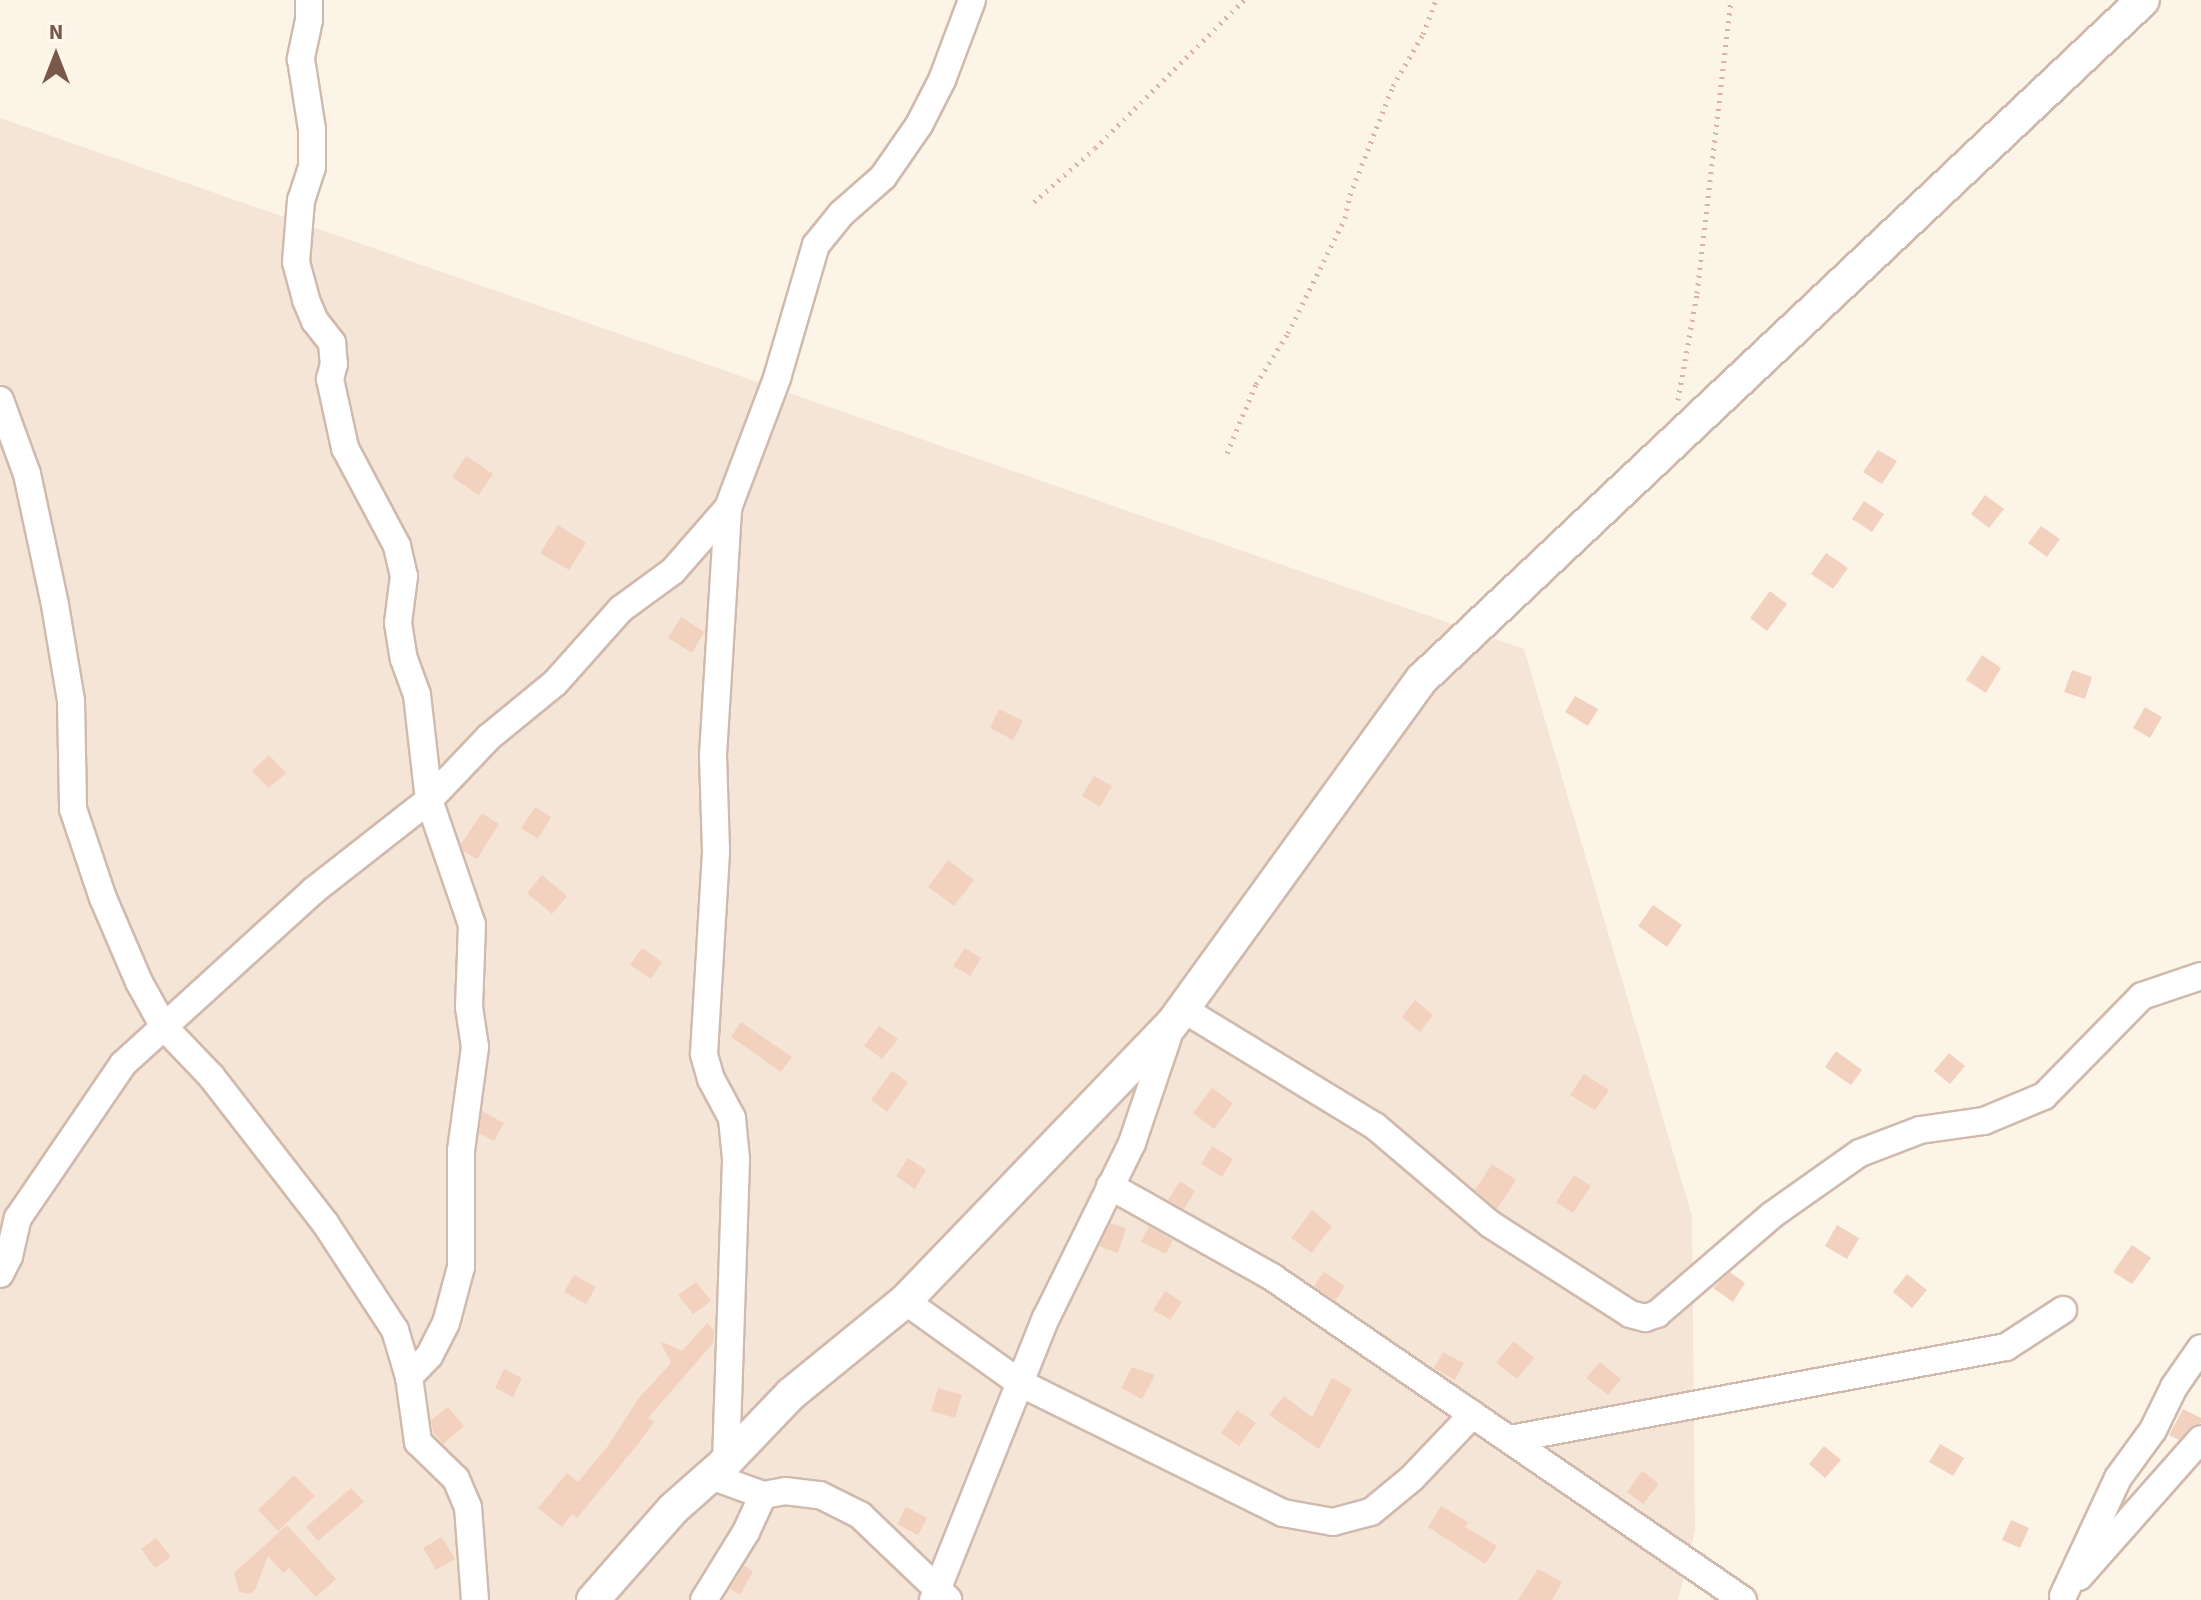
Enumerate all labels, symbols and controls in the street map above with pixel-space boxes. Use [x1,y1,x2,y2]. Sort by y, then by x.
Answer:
north arrow [16,16,96,96]
text: N [49,16,63,48]

